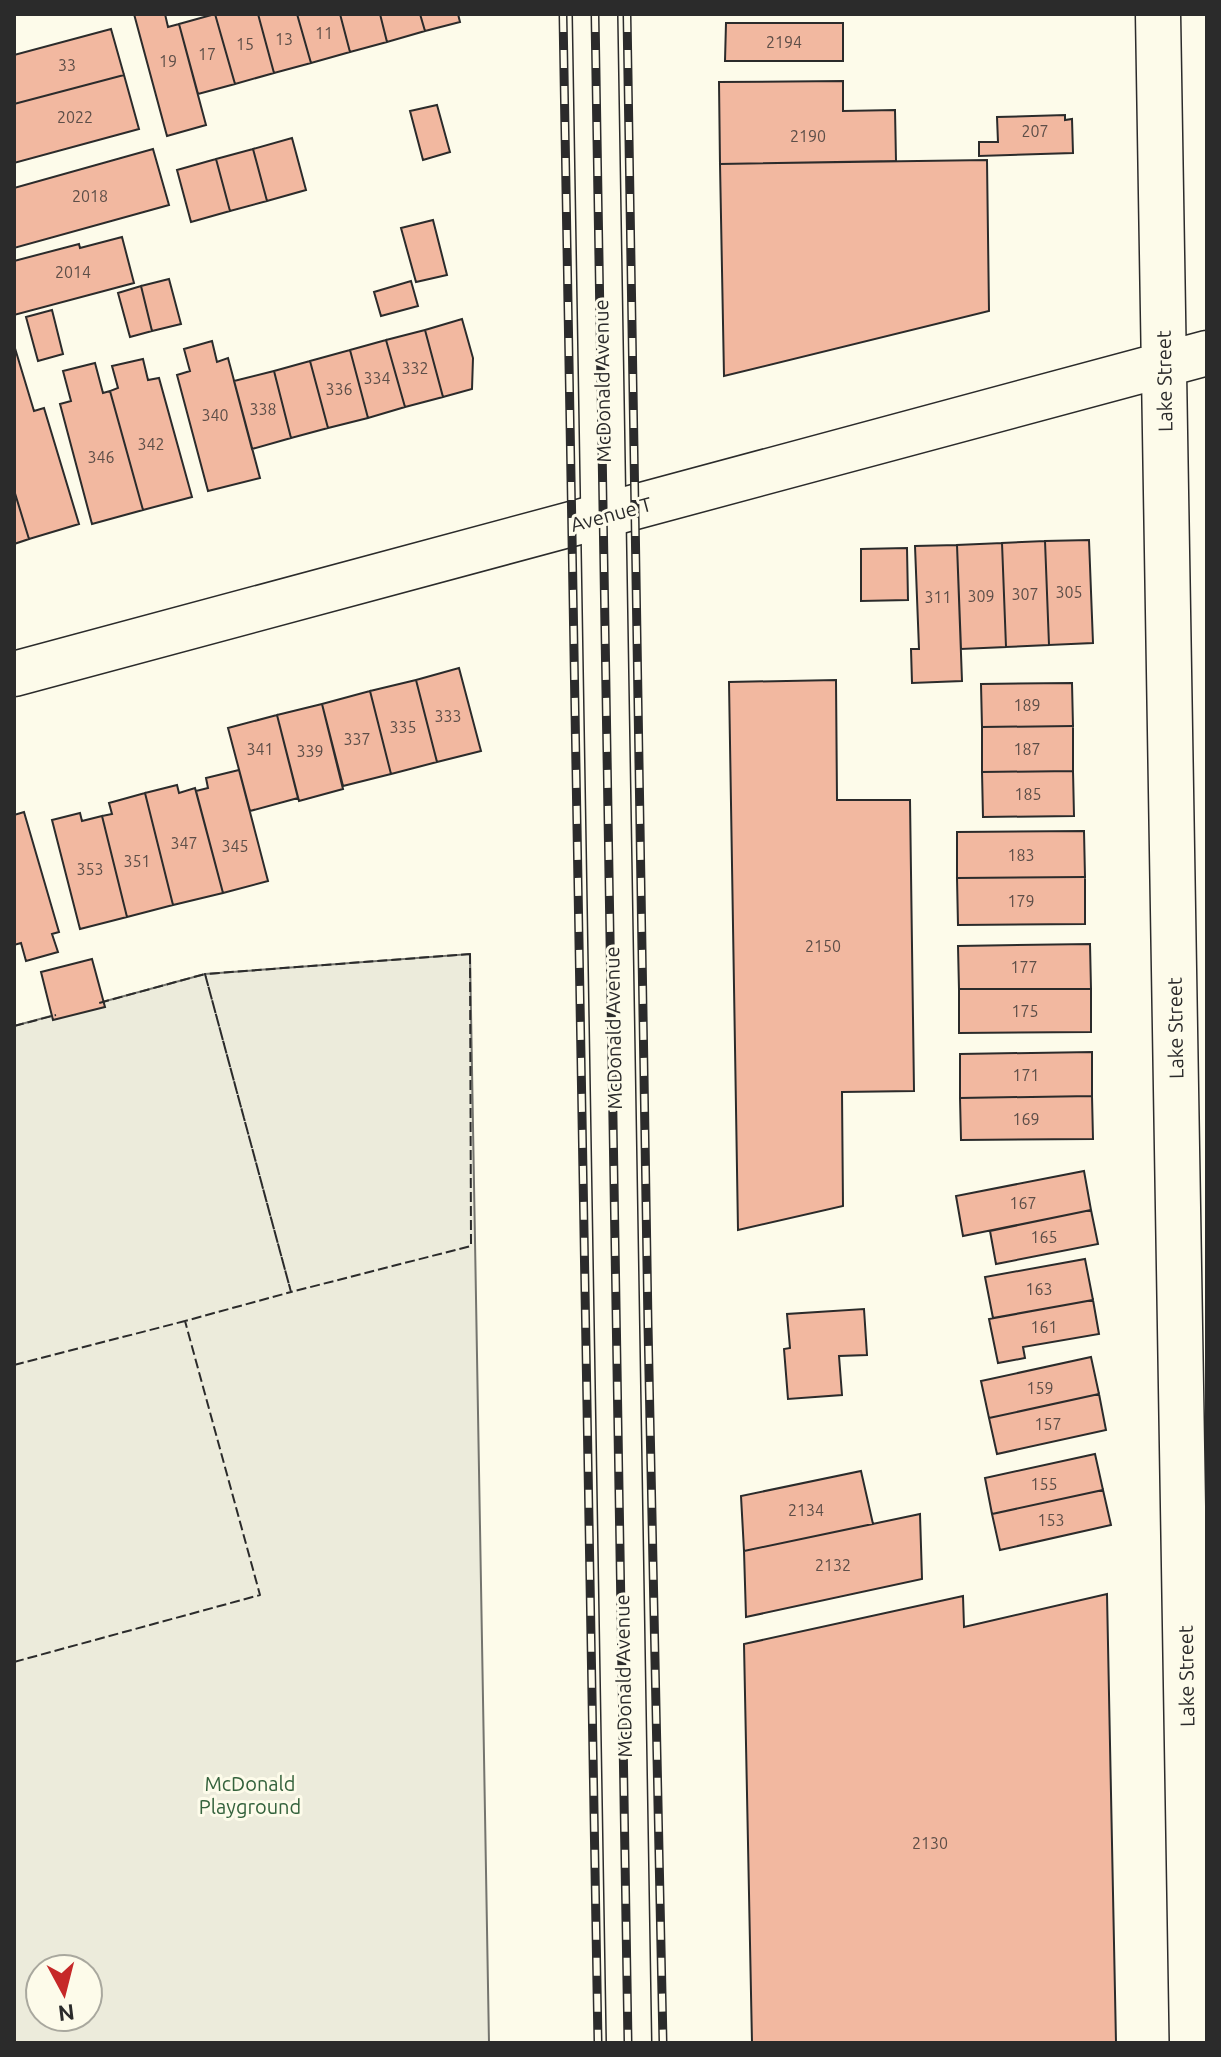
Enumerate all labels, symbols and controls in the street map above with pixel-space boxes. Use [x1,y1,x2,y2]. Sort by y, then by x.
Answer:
house number: 11 [315,24,333,42]
house number: 13 [275,30,293,48]
house number: 2194 [766,33,802,51]
house number: 15 [236,35,254,53]
house number: 17 [198,45,216,63]
house number: 19 [159,52,177,70]
house number: 33 [58,56,76,74]
house number: 2022 [57,108,93,126]
house number: 207 [1021,122,1049,140]
house number: 2190 [790,127,826,145]
house number: 2018 [72,187,108,205]
house number: 2014 [55,263,91,281]
street label: McDonald Avenue [589,299,615,463]
street label: Lake Street [1152,330,1176,432]
house number: 332 [401,359,429,377]
house number: 334 [363,369,391,387]
house number: 336 [325,380,353,398]
house number: 338 [249,400,277,418]
house number: 340 [201,406,229,424]
house number: 342 [137,435,165,453]
house number: 346 [87,448,115,466]
street label: Avenue T [568,492,654,536]
house number: 305 [1055,583,1083,601]
house number: 307 [1011,585,1039,603]
house number: 309 [967,587,995,605]
house number: 311 [924,588,952,606]
house number: 189 [1013,696,1041,714]
house number: 333 [434,707,462,725]
house number: 335 [389,718,417,736]
house number: 337 [343,730,371,748]
house number: 341 [246,740,274,758]
house number: 187 [1013,740,1041,758]
house number: 339 [296,742,324,760]
house number: 185 [1014,785,1042,803]
house number: 347 [170,834,198,852]
house number: 345 [221,837,249,855]
house number: 183 [1007,846,1035,864]
house number: 351 [123,852,151,870]
house number: 353 [76,860,104,878]
house number: 179 [1007,892,1035,910]
house number: 2150 [805,937,841,955]
street label: McDonald Avenue [600,946,626,1110]
house number: 177 [1010,958,1038,976]
street label: Lake Street [1163,977,1187,1079]
house number: 175 [1011,1002,1039,1020]
house number: 171 [1012,1066,1040,1084]
house number: 169 [1012,1110,1040,1128]
house number: 167 [1009,1194,1037,1212]
house number: 165 [1030,1228,1058,1246]
house number: 163 [1025,1280,1053,1298]
house number: 161 [1030,1318,1058,1336]
house number: 159 [1026,1379,1054,1397]
house number: 157 [1034,1415,1062,1433]
house number: 155 [1030,1475,1058,1493]
house number: 2134 [788,1501,824,1519]
house number: 153 [1037,1511,1065,1529]
house number: 2132 [815,1556,851,1574]
street label: McDonald Avenue [610,1594,636,1758]
street label: Lake Street [1174,1625,1198,1727]
park label: McDonald Playground [199,1772,301,1818]
house number: 2130 [912,1834,948,1852]
north arrow [24,1953,104,2033]
text: N [57,2000,76,2027]

